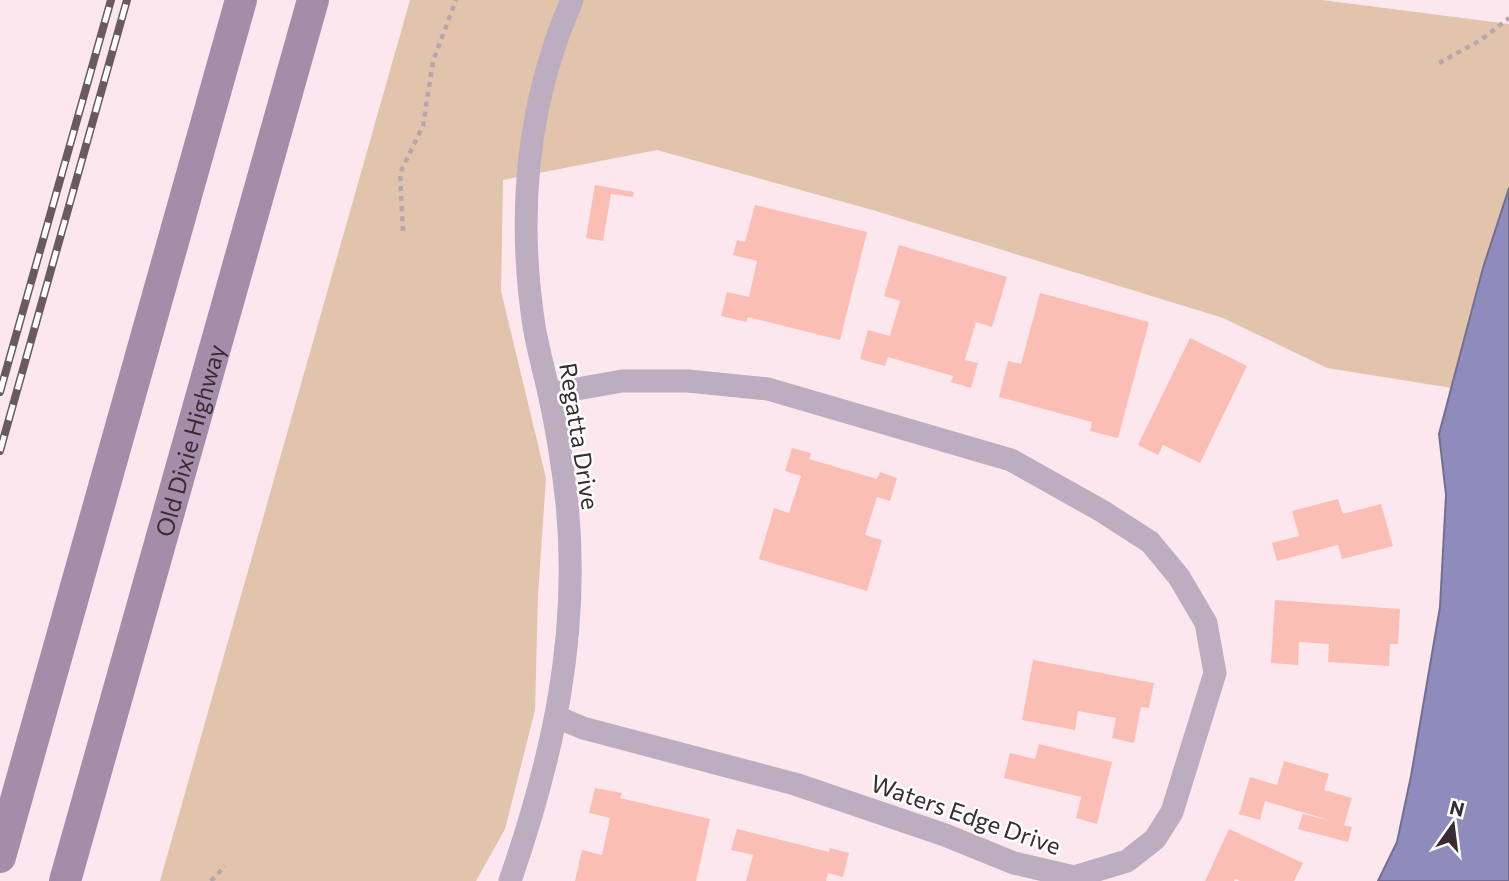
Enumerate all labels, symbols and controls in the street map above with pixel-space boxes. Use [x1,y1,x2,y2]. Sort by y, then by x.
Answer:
street label: Old Dixie Highway [148,341,230,540]
street label: Regatta Drive [554,361,606,511]
street label: Waters Edge Drive [867,768,1065,860]
north arrow [1418,790,1488,860]
text: N [1448,795,1467,821]

